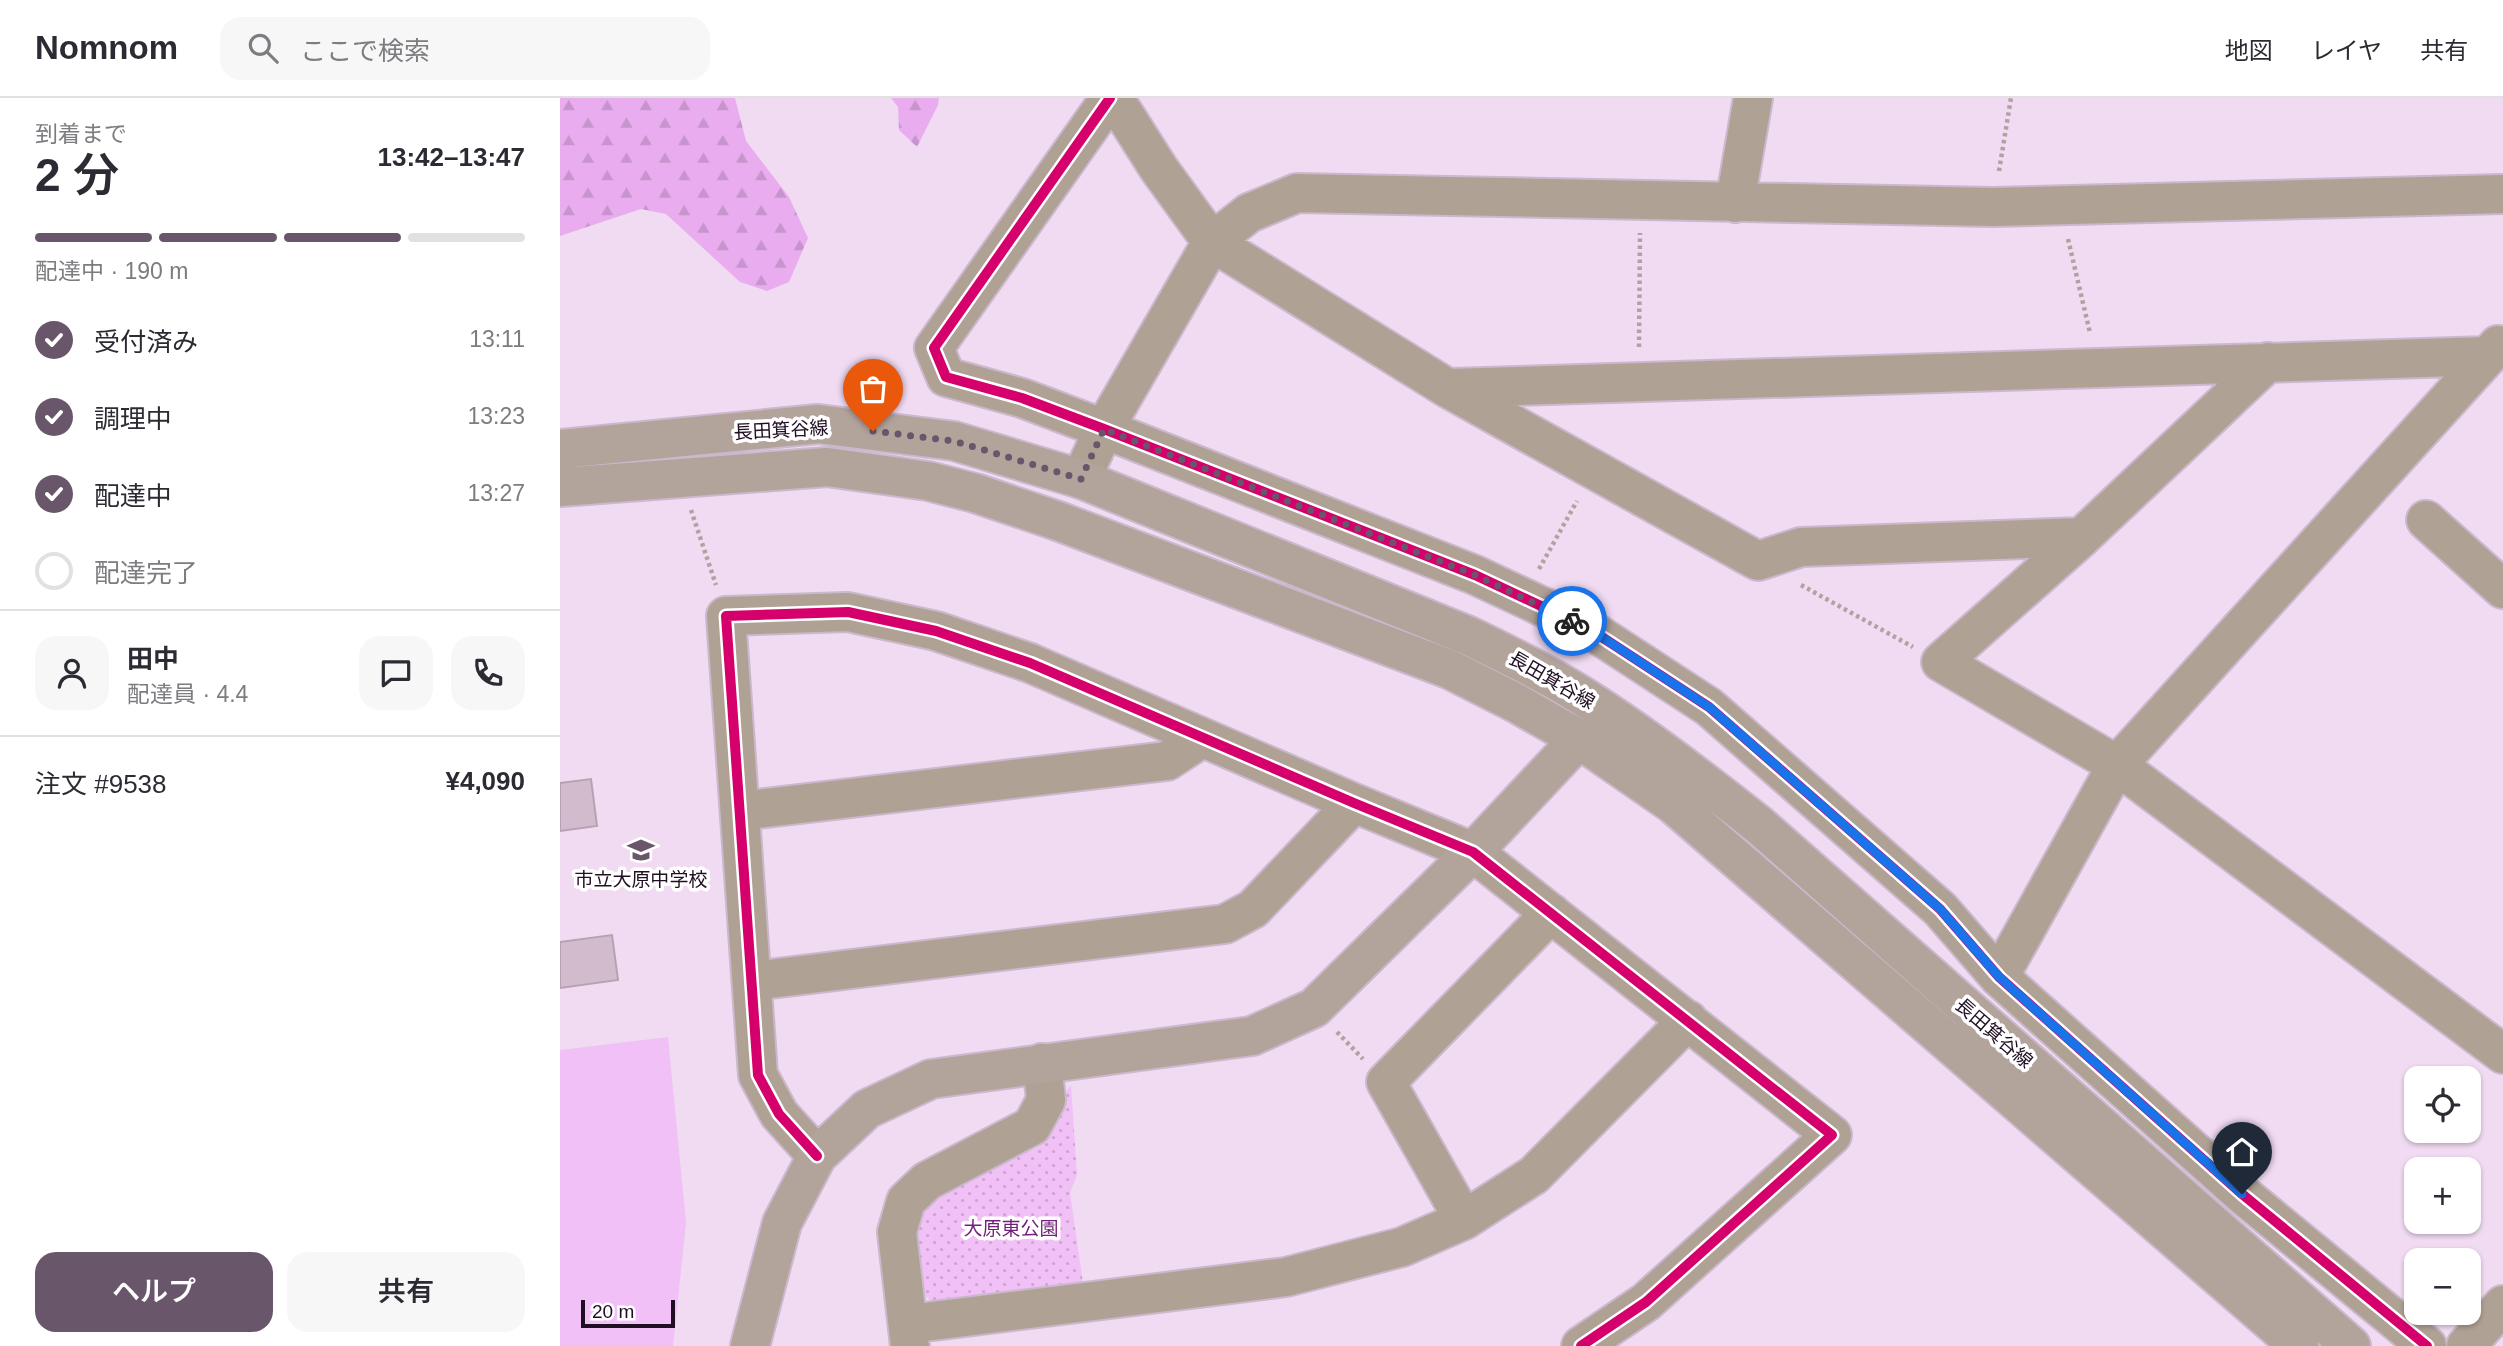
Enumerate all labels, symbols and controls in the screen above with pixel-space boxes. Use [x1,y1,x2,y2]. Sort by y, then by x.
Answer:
search box [220,17,710,80]
text: Nomnom [35,29,178,66]
icon: search [244,29,282,67]
text: ここで検索 [300,36,430,66]
text: 地図 [2225,37,2273,64]
text: レイヤ [2311,37,2382,64]
text: 共有 [2420,37,2468,64]
text: 到着まで [35,121,127,147]
text: 13:42–13:47 [378,142,525,172]
text: 2 分 [35,149,119,201]
text: 配達中 · 190 m [35,258,188,284]
icon: check [35,321,73,359]
text: 13:11 [469,326,525,352]
text: 受付済み [94,327,198,357]
pin [843,359,903,431]
icon: bag [854,370,892,408]
icon: check [35,398,73,436]
text: 13:23 [467,403,525,429]
text: 調理中 [94,404,172,434]
street label: 長田箕谷線 [733,417,829,443]
icon: check [35,475,73,513]
text: 13:27 [467,480,525,506]
text: 配達中 [94,481,172,511]
text: 配達完了 [94,558,198,588]
courier [1537,586,1607,656]
icon: bike [1553,602,1591,640]
button: person [35,636,109,710]
button: chat [359,636,433,710]
button: phone [451,636,525,710]
text: 田中 [127,644,179,674]
street label: 長田箕谷線 [1506,647,1598,713]
text: 配達員 · 4.4 [127,681,248,707]
text: ¥4,090 [445,766,525,796]
text: 注文 #9538 [35,769,167,799]
school or university icon: 市立大原中学校 [626,835,656,865]
place label: 市立大原中学校 [574,869,708,890]
street label: 長田箕谷線 [1951,994,2037,1072]
map controls [2404,1066,2481,1325]
button: locate [2404,1066,2481,1143]
pin [2212,1122,2272,1194]
icon: home [2223,1133,2261,1171]
button: + [2404,1157,2481,1234]
park label: 大原東公園 [963,1218,1059,1239]
button: − [2404,1248,2481,1325]
button: ヘルプ [35,1252,273,1332]
button: 共有 [287,1252,525,1332]
scale bar [581,1297,676,1329]
text: 20 m [592,1301,634,1322]

